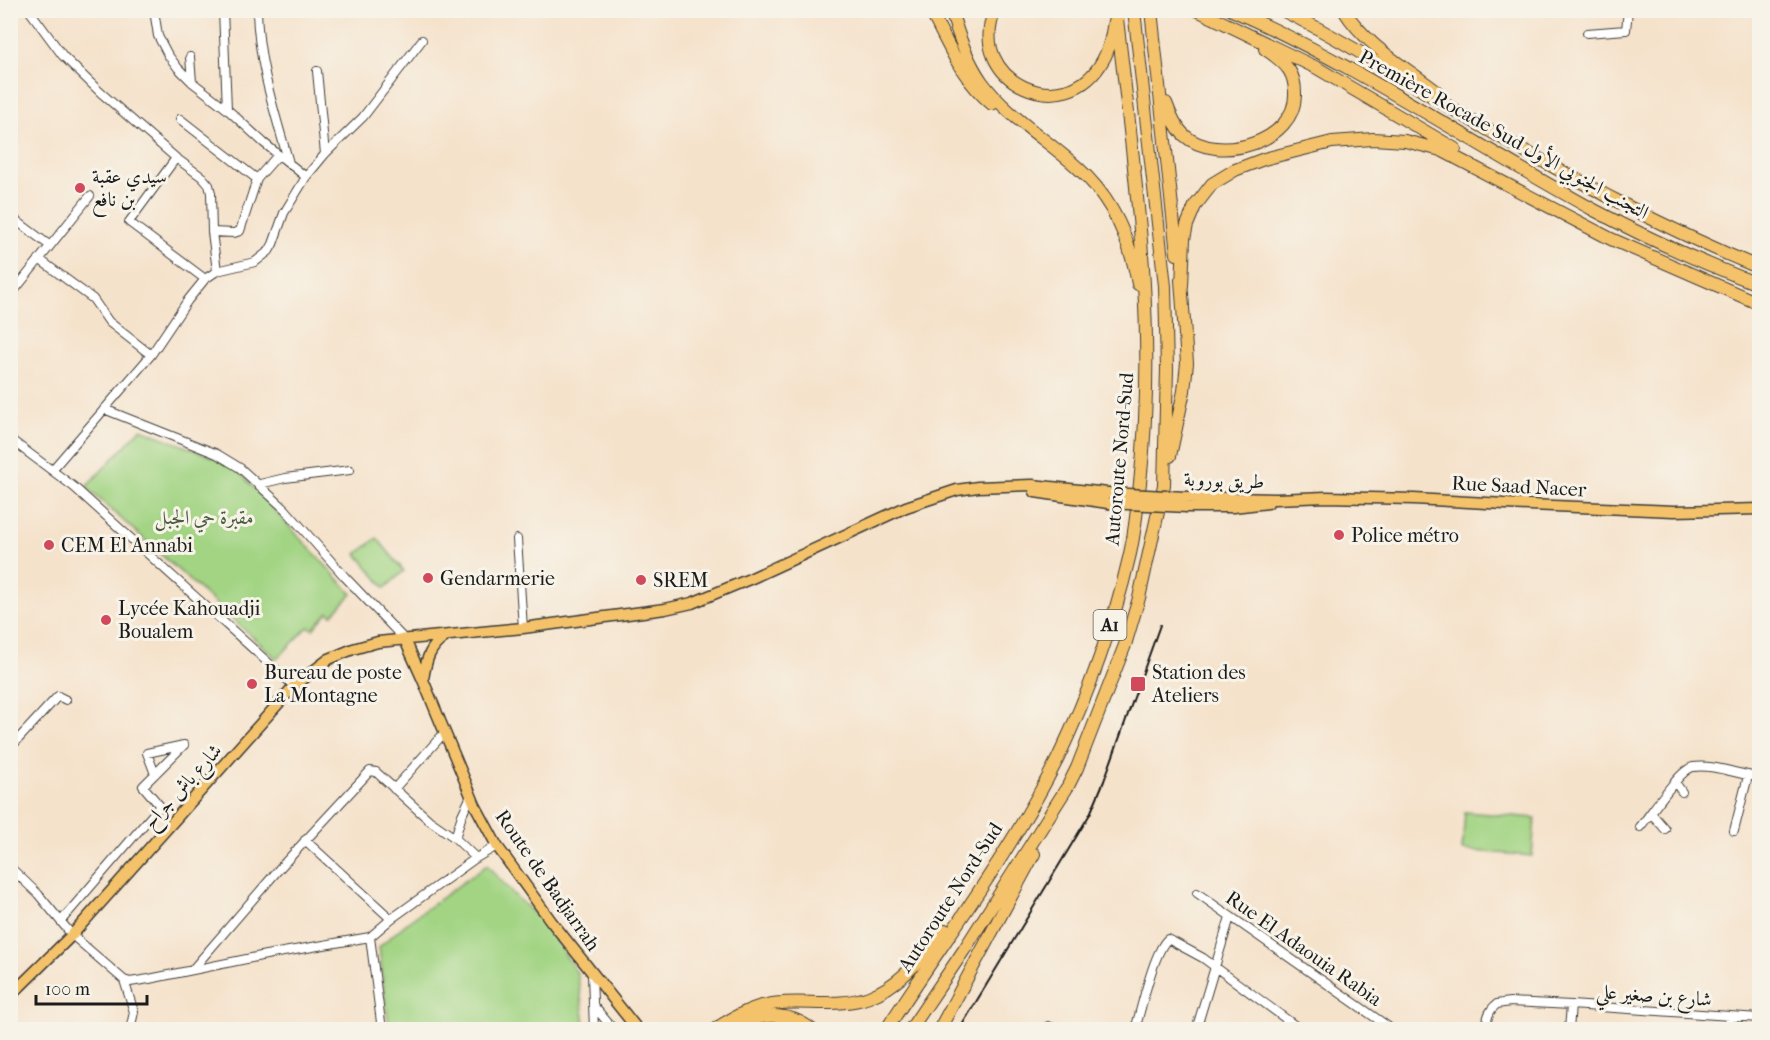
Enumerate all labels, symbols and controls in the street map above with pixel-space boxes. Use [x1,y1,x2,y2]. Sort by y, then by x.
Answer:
street label: Première Rocade Sud التجنب الجنوبي الأول [1353,41,1655,227]
place label: سيدي عقبة بن نافع [92,165,167,217]
marker: سيدي عقبة بن نافع [73,181,87,195]
street label: Autoroute Nord-Sud [1100,370,1139,548]
street label: طريق بوروبة [1183,468,1265,494]
street label: Rue Saad Nacer [1451,471,1587,502]
park label: مقبرة حي الجبل [155,506,253,533]
place label: Police métro [1351,524,1459,547]
marker: Police métro [1332,528,1346,542]
place label: CEM El Annabi [61,534,193,557]
marker: CEM El Annabi [42,538,56,552]
place label: Gendarmerie [440,567,555,590]
place label: SREM [653,569,708,592]
marker: Gendarmerie [421,571,435,585]
marker: SREM [634,573,648,587]
place label: Lycée Kahouadji Boualem [118,597,261,643]
road number: A1 [1094,610,1126,640]
marker: Lycée Kahouadji Boualem [99,613,113,627]
place label: Bureau de poste La Montagne [264,661,402,707]
place label: Station des Ateliers [1151,661,1246,707]
marker: Station des Ateliers [1129,675,1147,693]
marker: Bureau de poste La Montagne [245,677,259,691]
street label: شارع باش جراح [138,739,231,838]
street label: Route de Badjarrah [490,805,605,956]
street label: Autoroute Nord-Sud [893,817,1008,977]
street label: Rue El Adaouia Rabia [1221,886,1387,1011]
scale bar [36,968,147,1006]
text: 100 m [45,979,90,1000]
street label: شارع بن صغير علي [1595,980,1713,1019]

